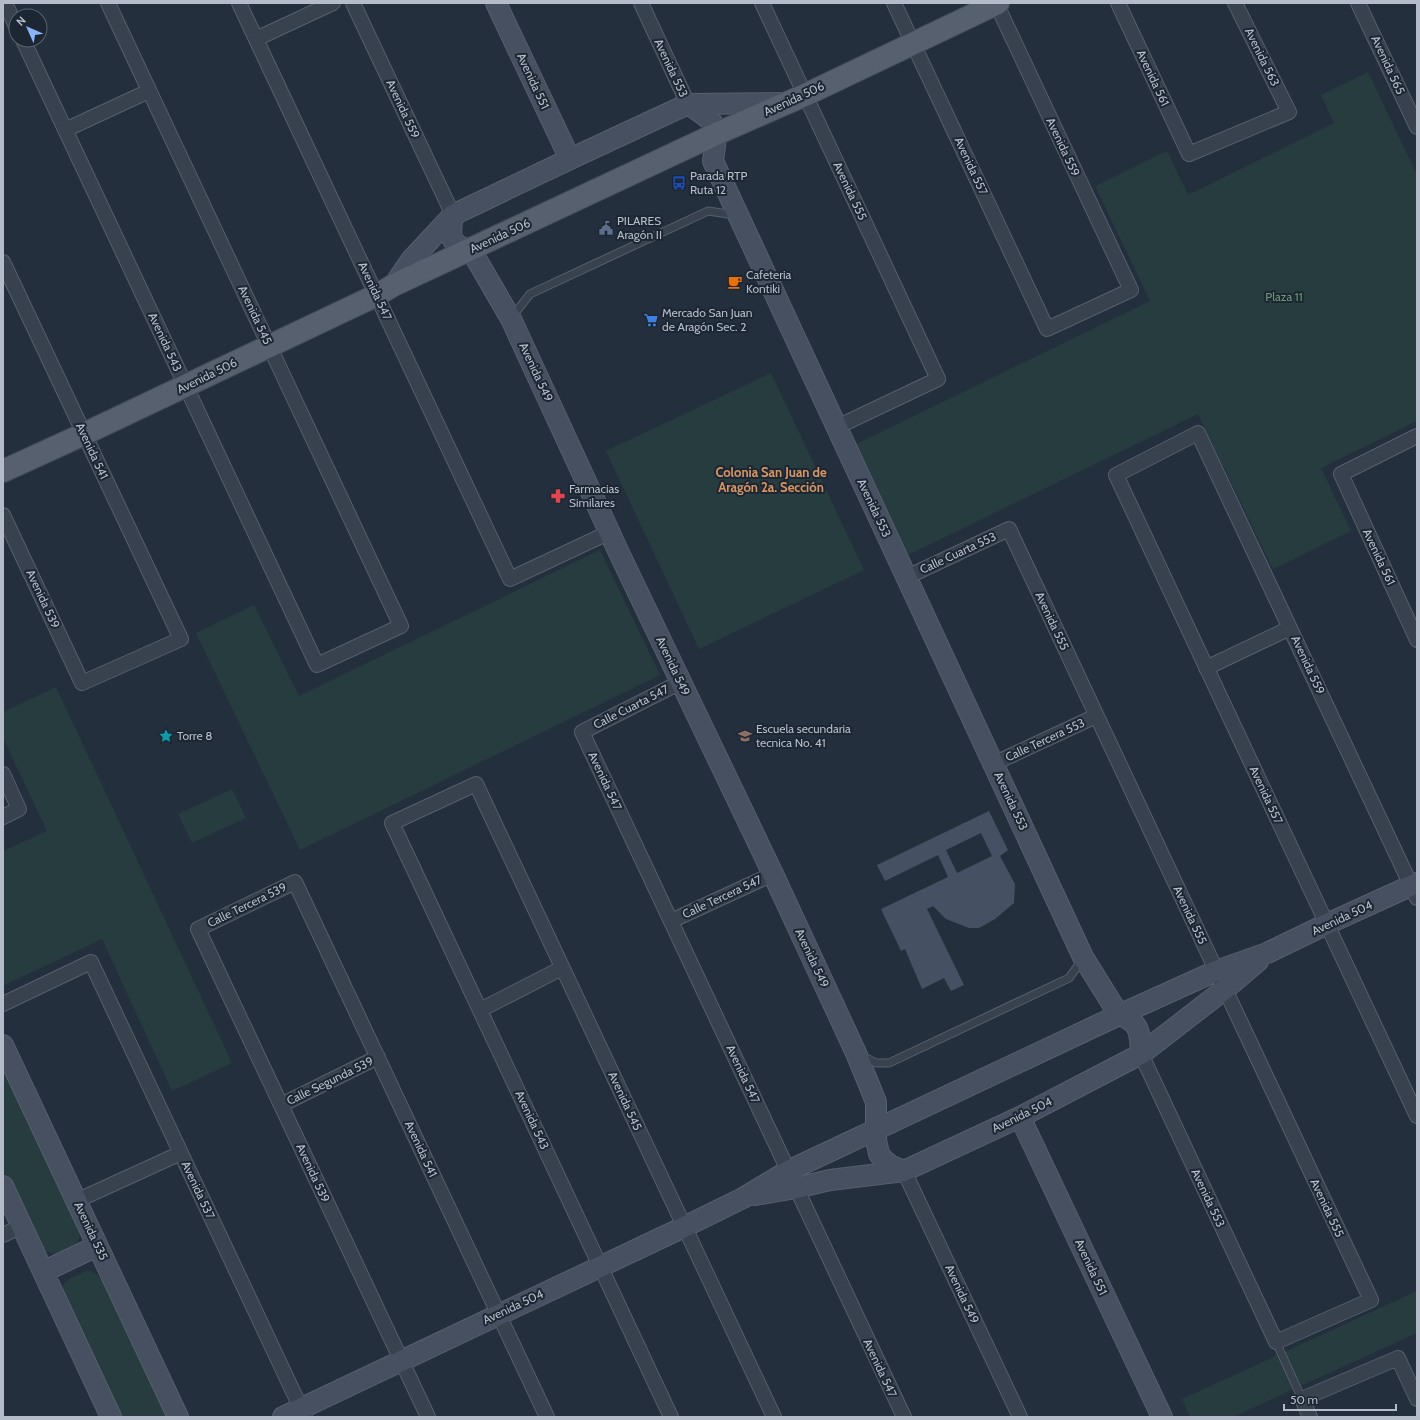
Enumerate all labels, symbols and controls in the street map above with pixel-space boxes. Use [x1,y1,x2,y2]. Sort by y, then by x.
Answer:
north arrow [8,8,48,48]
text: N [13,13,29,29]
street label: Avenida 563 [1242,25,1283,88]
street label: Avenida 565 [1368,33,1409,97]
street label: Avenida 553 [651,36,692,99]
street label: Avenida 561 [1134,47,1173,108]
street label: Avenida 551 [514,50,553,111]
street label: Avenida 559 [383,77,424,141]
street label: Avenida 506 [761,78,827,119]
street label: Avenida 559 [1043,115,1084,179]
street label: Avenida 557 [951,134,991,197]
street label: Avenida 555 [830,159,871,222]
place label: Parada RTP Ruta 12 [690,168,748,197]
bus stop icon: Parada RTP Ruta 12 [671,175,687,191]
place label: PILARES Aragón II [617,213,662,242]
street label: Avenida 506 [467,215,533,256]
public building icon: PILARES Aragón II [598,220,614,236]
street label: Avenida 547 [355,259,396,322]
place label: Cafeteria Kontiki [746,267,792,296]
cafe icon: Cafeteria Kontiki [727,274,743,290]
street label: Avenida 545 [235,283,276,347]
park label: Plaza 11 [1265,289,1303,304]
place label: Mercado San Juan de Aragón Sec. 2 [662,305,753,334]
street label: Avenida 543 [145,310,186,374]
supermarket icon: Mercado San Juan de Aragón Sec. 2 [643,312,659,328]
street label: Avenida 549 [516,340,557,404]
street label: Avenida 506 [174,354,239,397]
street label: Avenida 541 [73,420,112,481]
district label: Colonia San Juan de Aragón 2a. Sección [715,464,827,495]
street label: Avenida 553 [854,476,895,539]
place label: Farmacias Similares [569,481,619,510]
pharmacy icon: Farmacias Similares [550,488,566,504]
street label: Avenida 561 [1360,526,1399,587]
street label: Calle Cuarta 553 [917,528,998,577]
street label: Avenida 539 [23,567,64,631]
street label: Avenida 555 [1032,589,1073,652]
street label: Avenida 559 [1288,633,1329,697]
street label: Avenida 549 [653,634,694,698]
street label: Calle Cuarta 547 [591,681,671,732]
street label: Calle Tercera 553 [1003,715,1087,765]
place label: Escuela secundaria tecnica No. 41 [756,721,851,750]
place icon: Torre 8 [158,728,174,744]
place label: Torre 8 [177,728,213,743]
school or university icon: Escuela secundaria tecnica No. 41 [737,728,753,744]
street label: Avenida 547 [585,749,626,812]
street label: Avenida 557 [1246,763,1286,826]
street label: Avenida 553 [991,769,1032,832]
street label: Calle Tercera 547 [680,872,764,922]
street label: Calle Tercera 539 [205,879,289,930]
street label: Avenida 555 [1170,883,1211,946]
street label: Avenida 504 [1309,897,1375,938]
street label: Avenida 549 [792,926,833,990]
street label: Avenida 547 [723,1042,764,1105]
street label: Calle Segunda 539 [284,1053,376,1108]
street label: Avenida 545 [605,1069,646,1133]
street label: Avenida 543 [512,1088,553,1152]
street label: Avenida 504 [989,1094,1054,1136]
street label: Avenida 541 [402,1118,441,1179]
street label: Avenida 539 [293,1141,334,1205]
street label: Avenida 537 [178,1158,218,1221]
street label: Avenida 553 [1188,1166,1229,1229]
street label: Avenida 555 [1307,1176,1348,1239]
street label: Avenida 535 [71,1199,112,1262]
street label: Avenida 551 [1072,1236,1111,1297]
street label: Avenida 549 [942,1262,983,1326]
street label: Avenida 504 [480,1286,546,1327]
street label: Avenida 547 [860,1336,901,1399]
scale bar [1284,1386,1396,1412]
text: 50 m [1290,1392,1318,1407]

